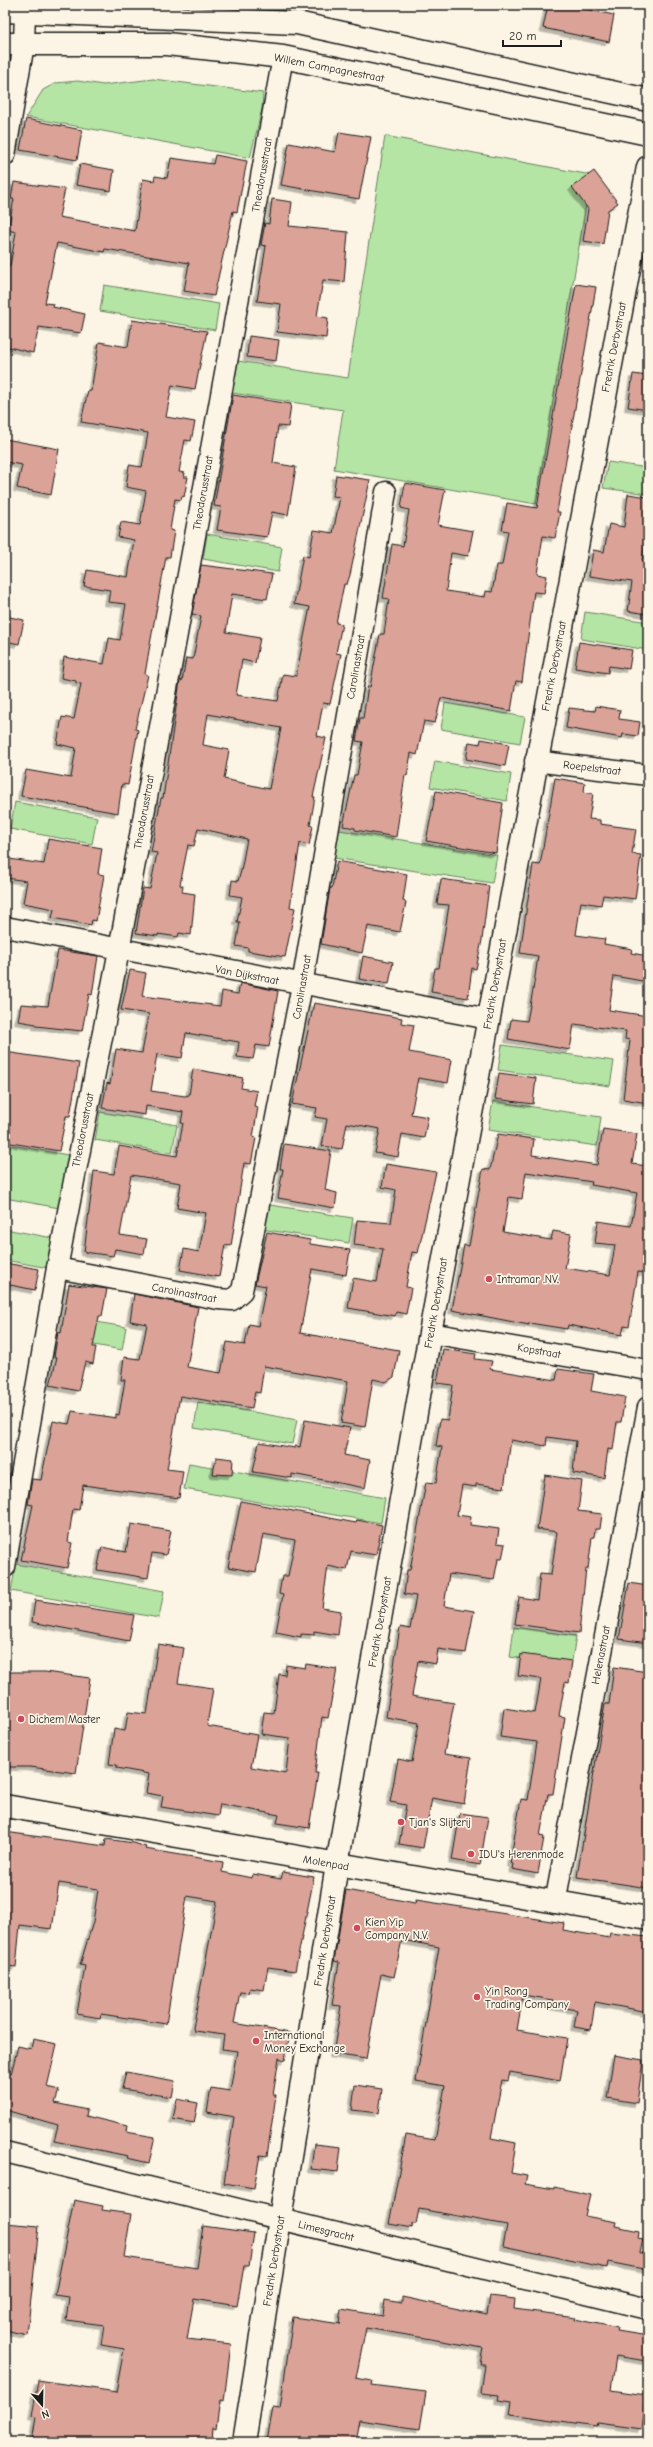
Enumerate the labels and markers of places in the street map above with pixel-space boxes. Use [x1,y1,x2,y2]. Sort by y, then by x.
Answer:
place label: Intramar .NV. [497,1273,559,1286]
marker: Intramar .NV. [484,1274,494,1284]
place label: Dichem Master [29,1713,101,1726]
marker: Dichem Master [16,1714,26,1724]
place label: Tjan's Slijterij [409,1816,471,1829]
marker: Tjan's Slijterij [396,1817,406,1827]
place label: IDU's Herenmode [479,1848,564,1861]
marker: IDU's Herenmode [466,1849,476,1859]
place label: Kien Yip Company N.V. [365,1916,429,1942]
marker: Kien Yip Company N.V. [352,1923,362,1933]
place label: Yin Rong Trading Company [485,1985,569,2011]
marker: Yin Rong Trading Company [472,1992,482,2002]
place label: International Money Exchange [264,2029,346,2055]
marker: International Money Exchange [251,2036,261,2046]

